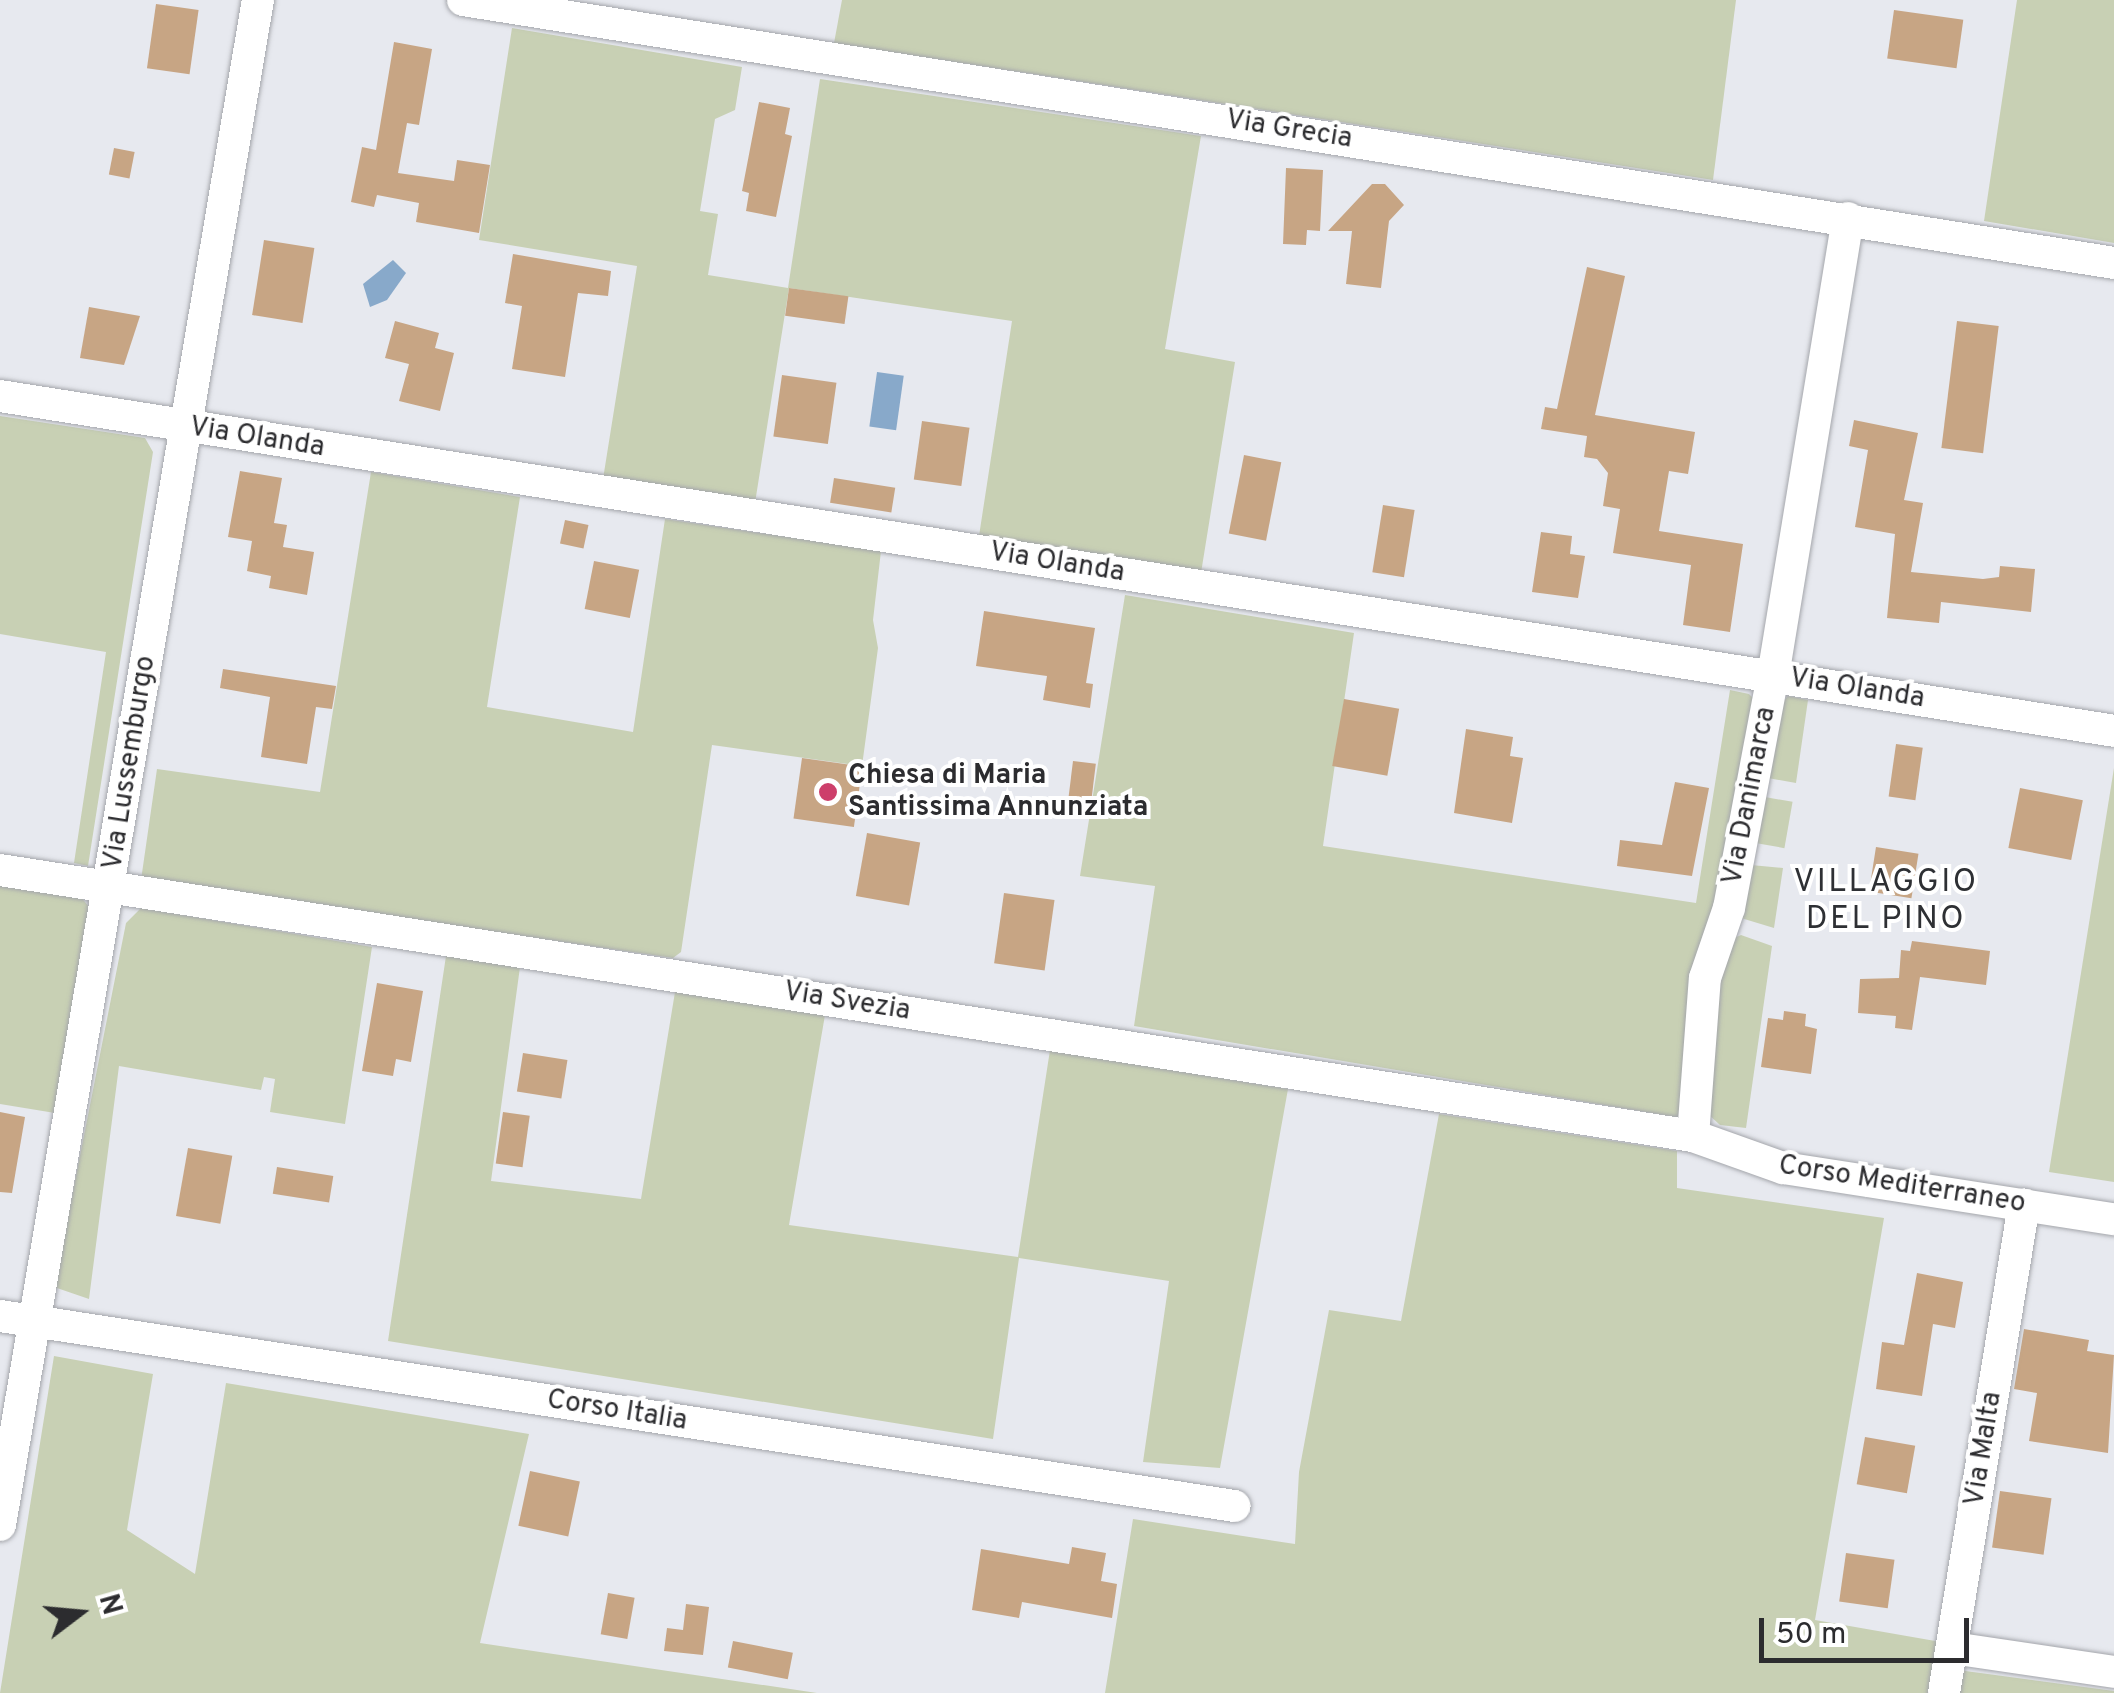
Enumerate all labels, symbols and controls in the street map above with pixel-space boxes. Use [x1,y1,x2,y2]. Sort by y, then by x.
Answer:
street label: Via Grecia [1223,103,1355,157]
street label: Via Olanda [187,411,327,465]
street label: Via Olanda [987,536,1127,590]
street label: Via Lussemburgo [96,654,164,872]
street label: Via Olanda [1787,662,1927,716]
street label: Via Danimarca [1716,704,1784,888]
place label: Chiesa di Maria Santissima Annunziata [848,759,1149,825]
marker: Chiesa di Maria Santissima Annunziata [817,781,839,803]
district label: VILLAGGIO DEL PINO [1793,865,1979,940]
street label: Via Svezia [781,975,913,1029]
street label: Corso Mediterraneo [1776,1149,2028,1221]
street label: Corso Italia [544,1383,690,1439]
street label: Via Malta [1958,1389,2010,1509]
north arrow [30,1563,130,1663]
text: N [89,1590,129,1619]
scale bar [1764,1598,1974,1660]
text: 50 m [1776,1617,1846,1654]

